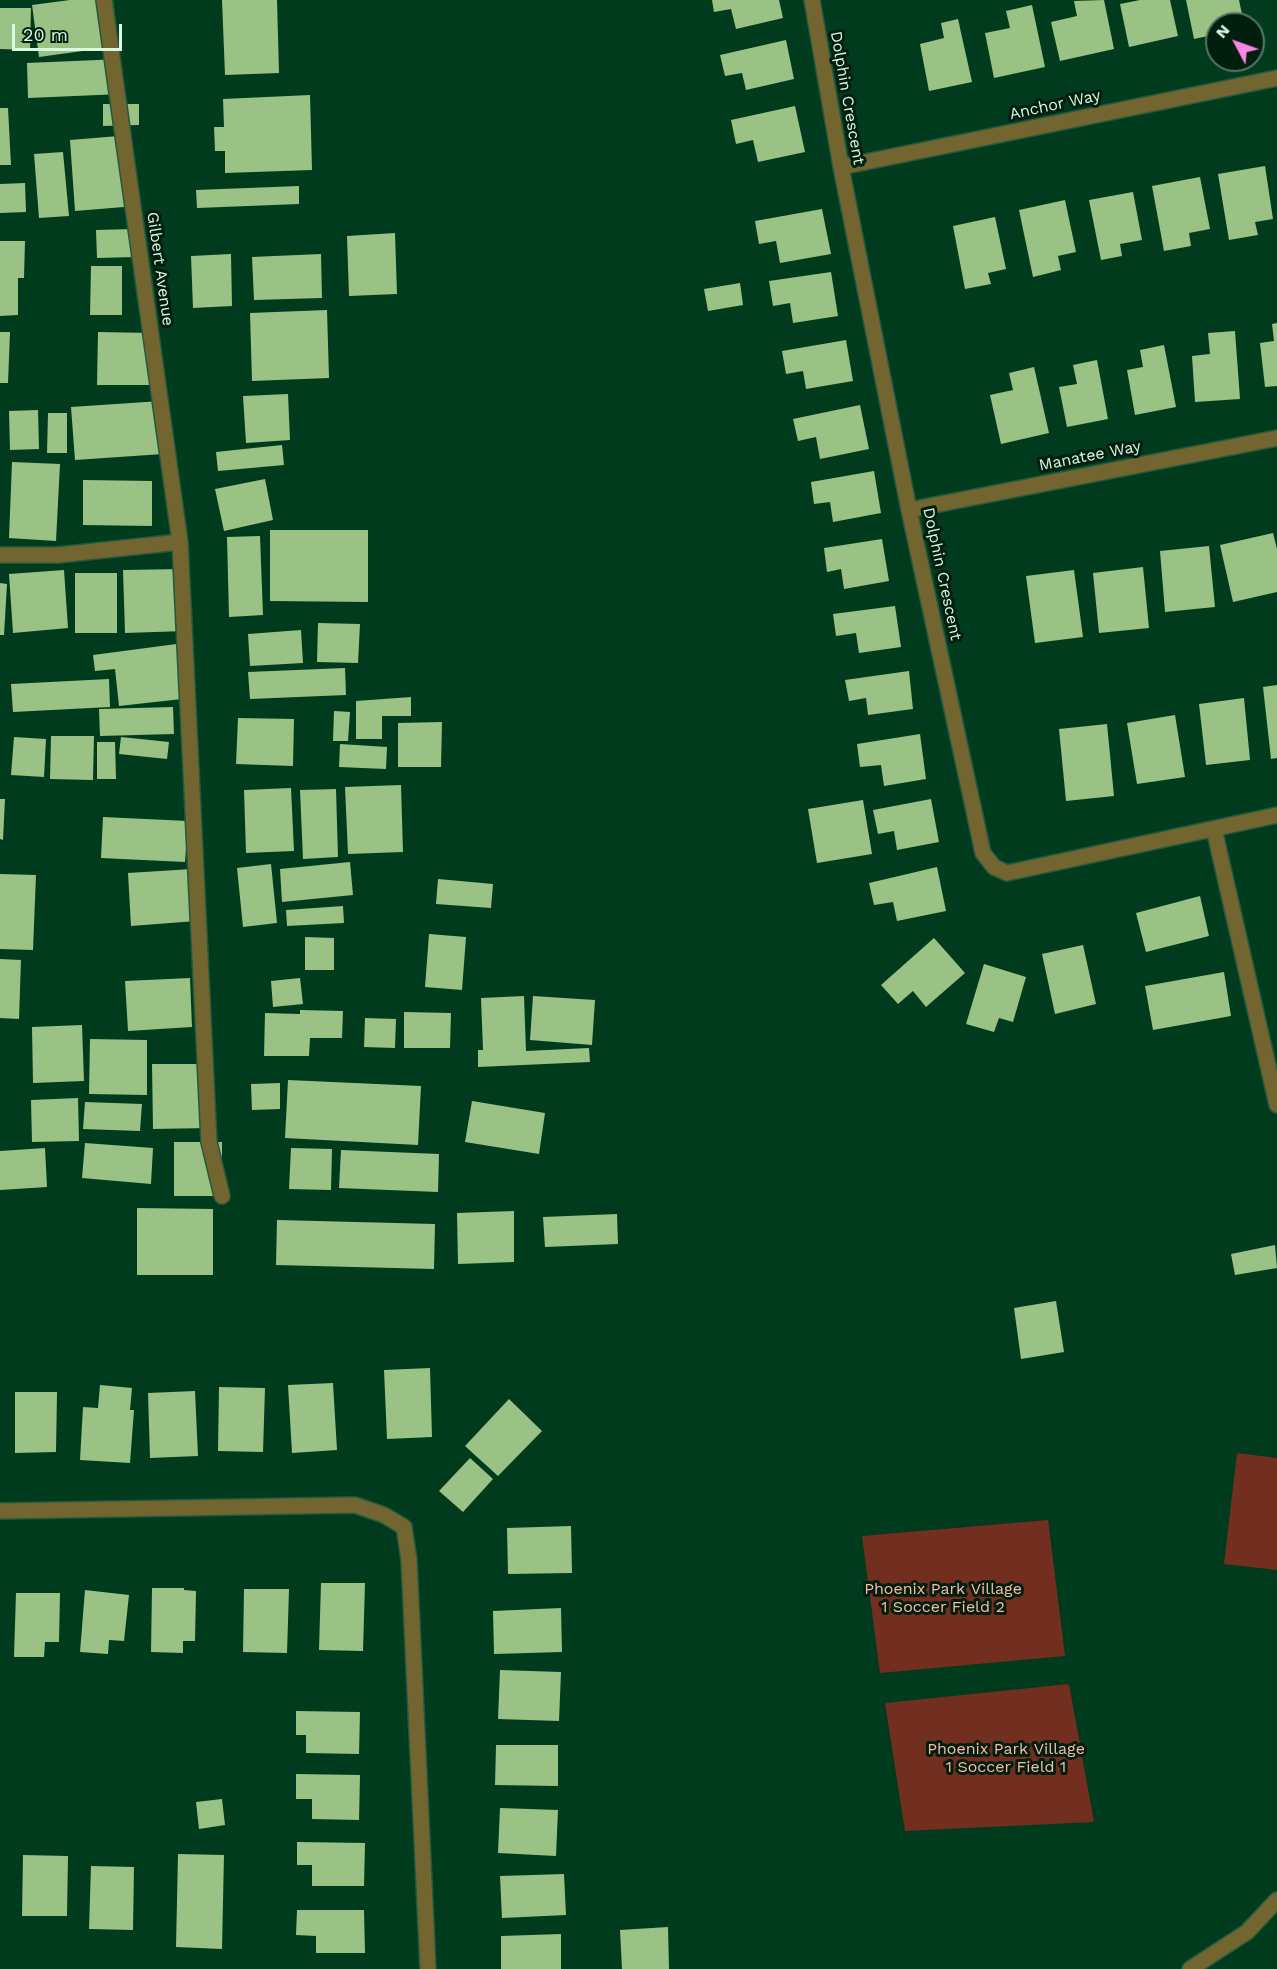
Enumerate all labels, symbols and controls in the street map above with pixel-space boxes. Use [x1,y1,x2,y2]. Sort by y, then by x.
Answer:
scale bar [15,12,124,50]
north arrow [1205,12,1265,72]
text: N [1211,20,1234,42]
text: 20 m [23,24,68,45]
street label: Dolphin Crescent [826,30,868,166]
street label: Anchor Way [1008,86,1102,124]
street label: Gilbert Avenue [143,211,177,327]
street label: Manatee Way [1037,437,1143,475]
street label: Dolphin Crescent [919,506,965,642]
park label: Phoenix Park Village 1 Soccer Field 2 [864,1579,1022,1617]
park label: Phoenix Park Village 1 Soccer Field 1 [927,1739,1085,1777]

